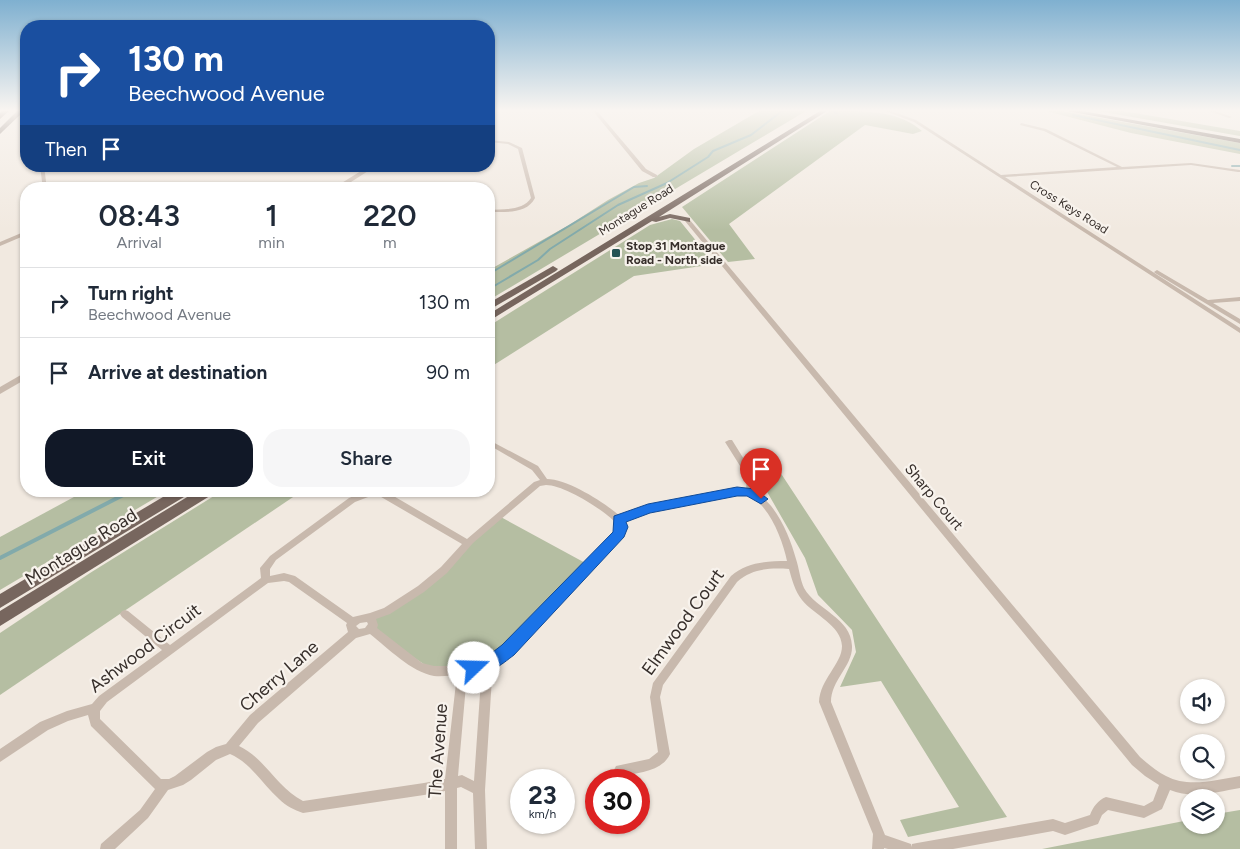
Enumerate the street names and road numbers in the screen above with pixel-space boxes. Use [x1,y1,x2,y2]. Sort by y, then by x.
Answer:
street label: Cross Keys Road [1027,177,1111,237]
street label: Montague Road [596,181,676,239]
street label: Sharp Court [901,460,967,534]
street label: Montague Road [21,504,141,590]
street label: Elmwood Court [637,564,729,679]
street label: Ashwood Circuit [85,599,205,697]
street label: Cherry Lane [235,636,323,716]
street label: The Avenue [424,703,452,799]

